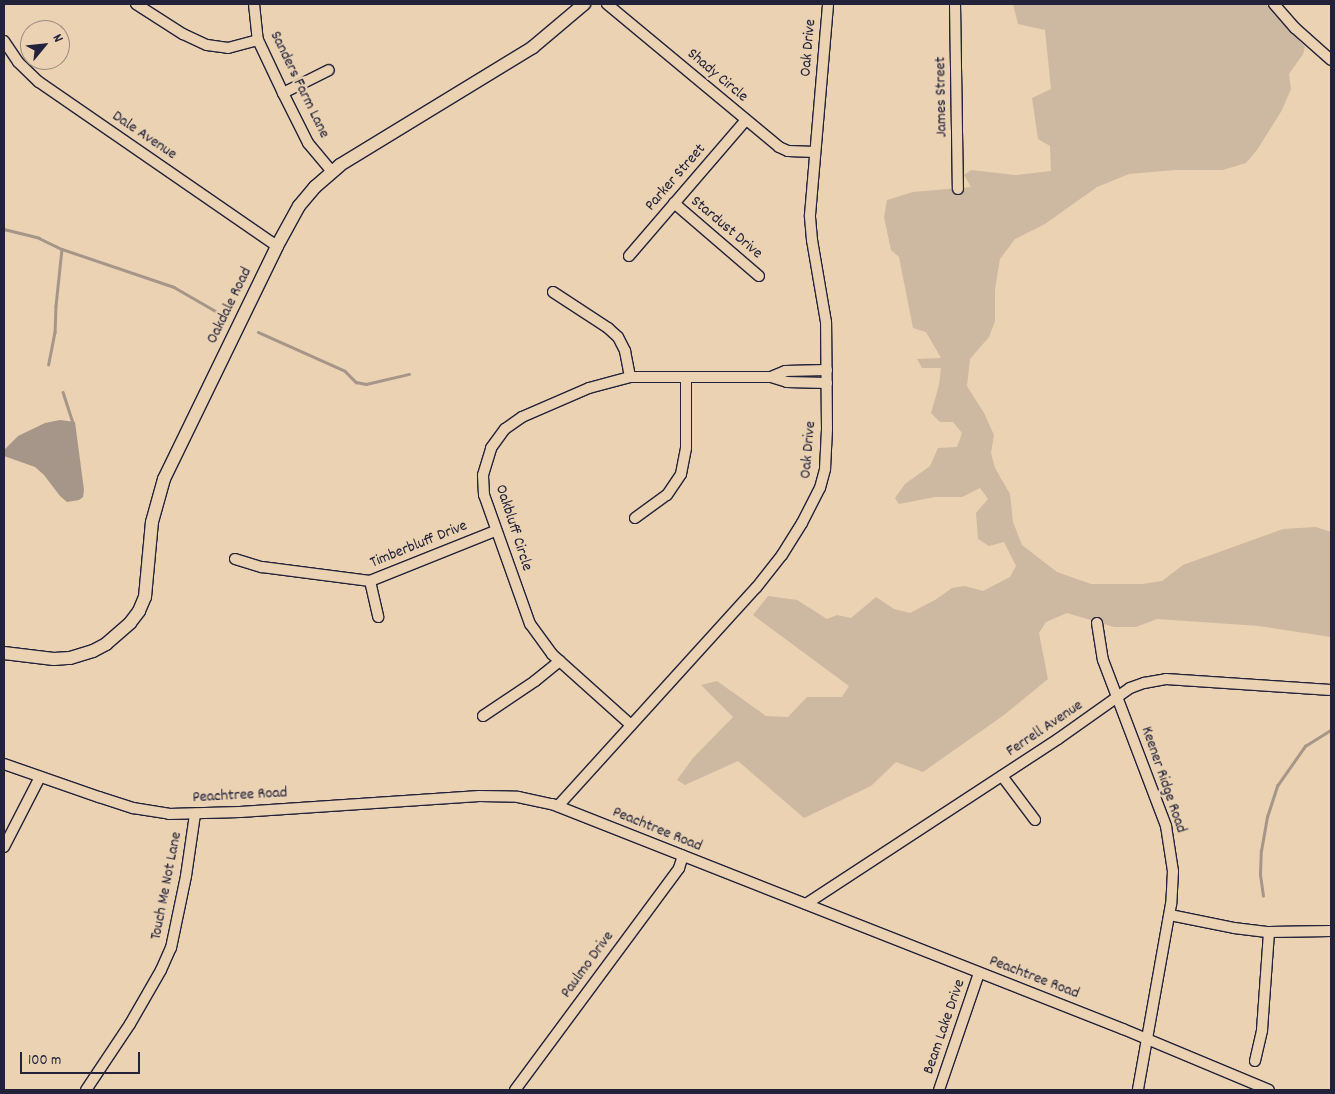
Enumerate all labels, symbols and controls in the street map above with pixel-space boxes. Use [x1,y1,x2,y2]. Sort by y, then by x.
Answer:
street label: Oak Drive [797,18,821,78]
north arrow [20,20,70,70]
street label: Sanders Farm Lane [265,28,333,142]
text: N [47,31,68,46]
street label: Shady Circle [683,45,751,107]
street label: James Street [932,57,952,137]
street label: Dale Avenue [108,107,180,165]
street label: Parker Street [642,140,710,216]
street label: Stardust Drive [686,192,766,264]
street label: Oakdale Road [203,265,257,347]
street label: Oak Drive [797,420,821,480]
street label: Oakbluff Circle [490,483,536,573]
street label: Timberbluff Drive [368,517,470,573]
street label: Ferrell Avenue [1003,696,1087,762]
street label: Keener Ridge Road [1136,724,1190,836]
street label: Peachtree Road [192,784,288,808]
street label: Peachtree Road [609,803,705,857]
street label: Touch Me Not Lane [147,830,187,942]
street label: Paulmo Drive [557,928,619,1002]
street label: Peachtree Road [986,952,1082,1004]
street label: Beam Lake Drive [920,977,970,1077]
scale bar [22,1042,142,1074]
text: 100 m [28,1050,61,1072]

